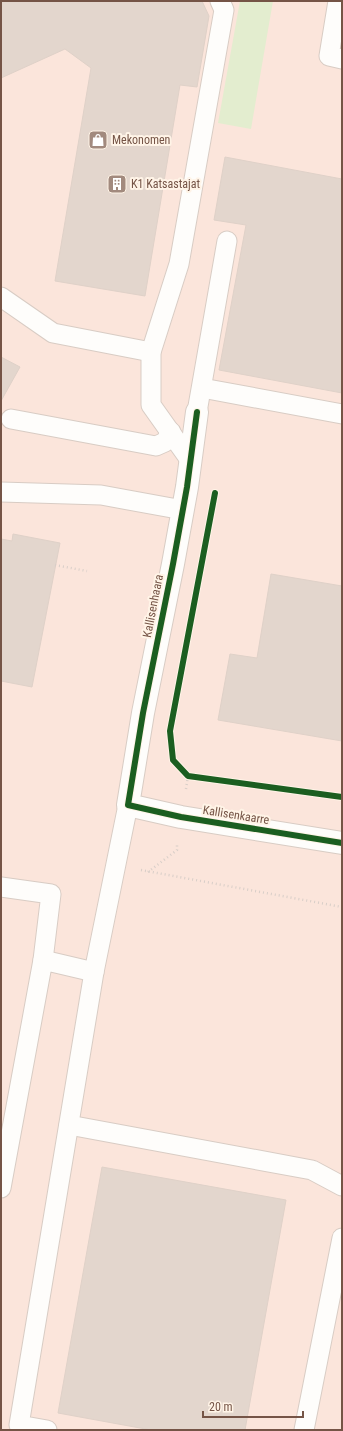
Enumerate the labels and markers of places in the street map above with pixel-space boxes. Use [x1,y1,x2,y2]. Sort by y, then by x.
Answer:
shop icon: Mekonomen [87,129,109,151]
place label: Mekonomen [112,133,171,147]
building icon: K1 Katsastajat [106,173,128,195]
place label: K1 Katsastajat [131,177,200,191]

